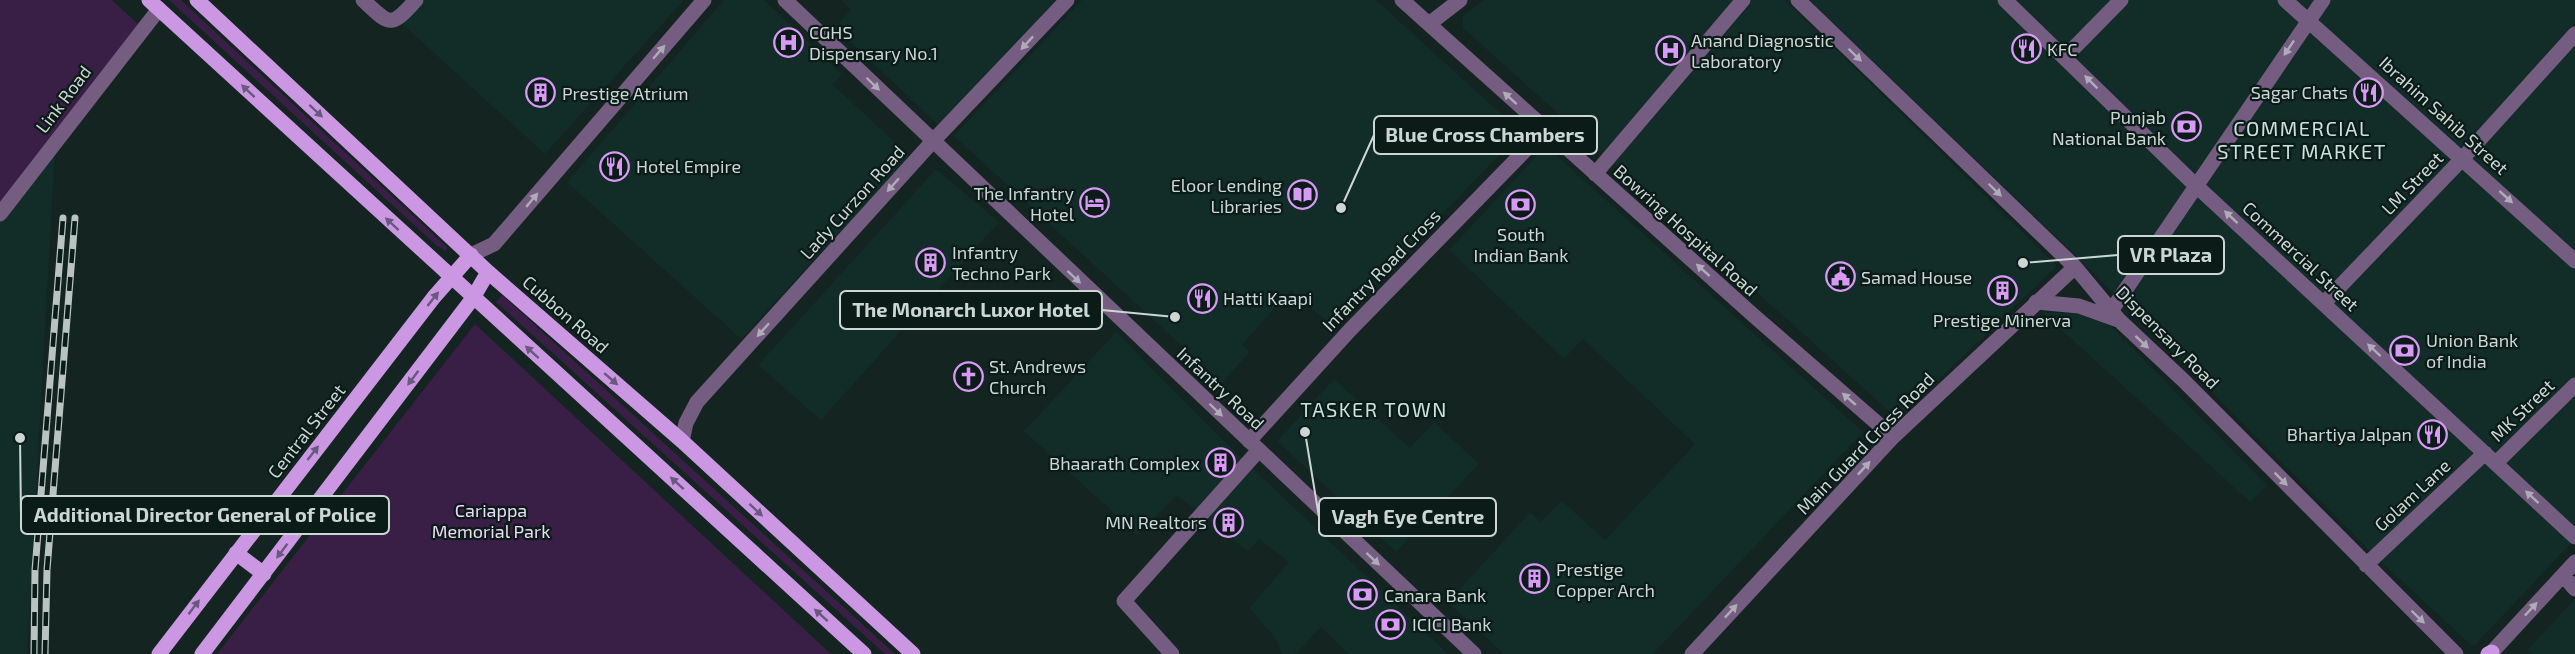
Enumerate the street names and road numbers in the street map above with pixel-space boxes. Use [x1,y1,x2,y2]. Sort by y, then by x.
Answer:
street label: Ibrahim Sahib Street [2375,51,2513,179]
street label: Link Road [31,61,95,137]
street label: Lady Curzon Road [795,141,909,263]
street label: LM Street [2377,147,2447,219]
street label: Bowring Hospital Road [1610,160,1762,300]
street label: Commercial Street [2238,197,2364,316]
street label: Infantry Road Cross [1317,205,1445,335]
street label: Cubbon Road [518,271,614,357]
street label: Dispensary Road [2112,281,2224,393]
street label: Infantry Road [1173,342,1269,434]
street label: Main Guard Cross Road [1792,368,1938,518]
street label: MK Street [2485,374,2559,446]
street label: Central Street [262,379,350,482]
street label: Golam Lane [2369,454,2455,536]

